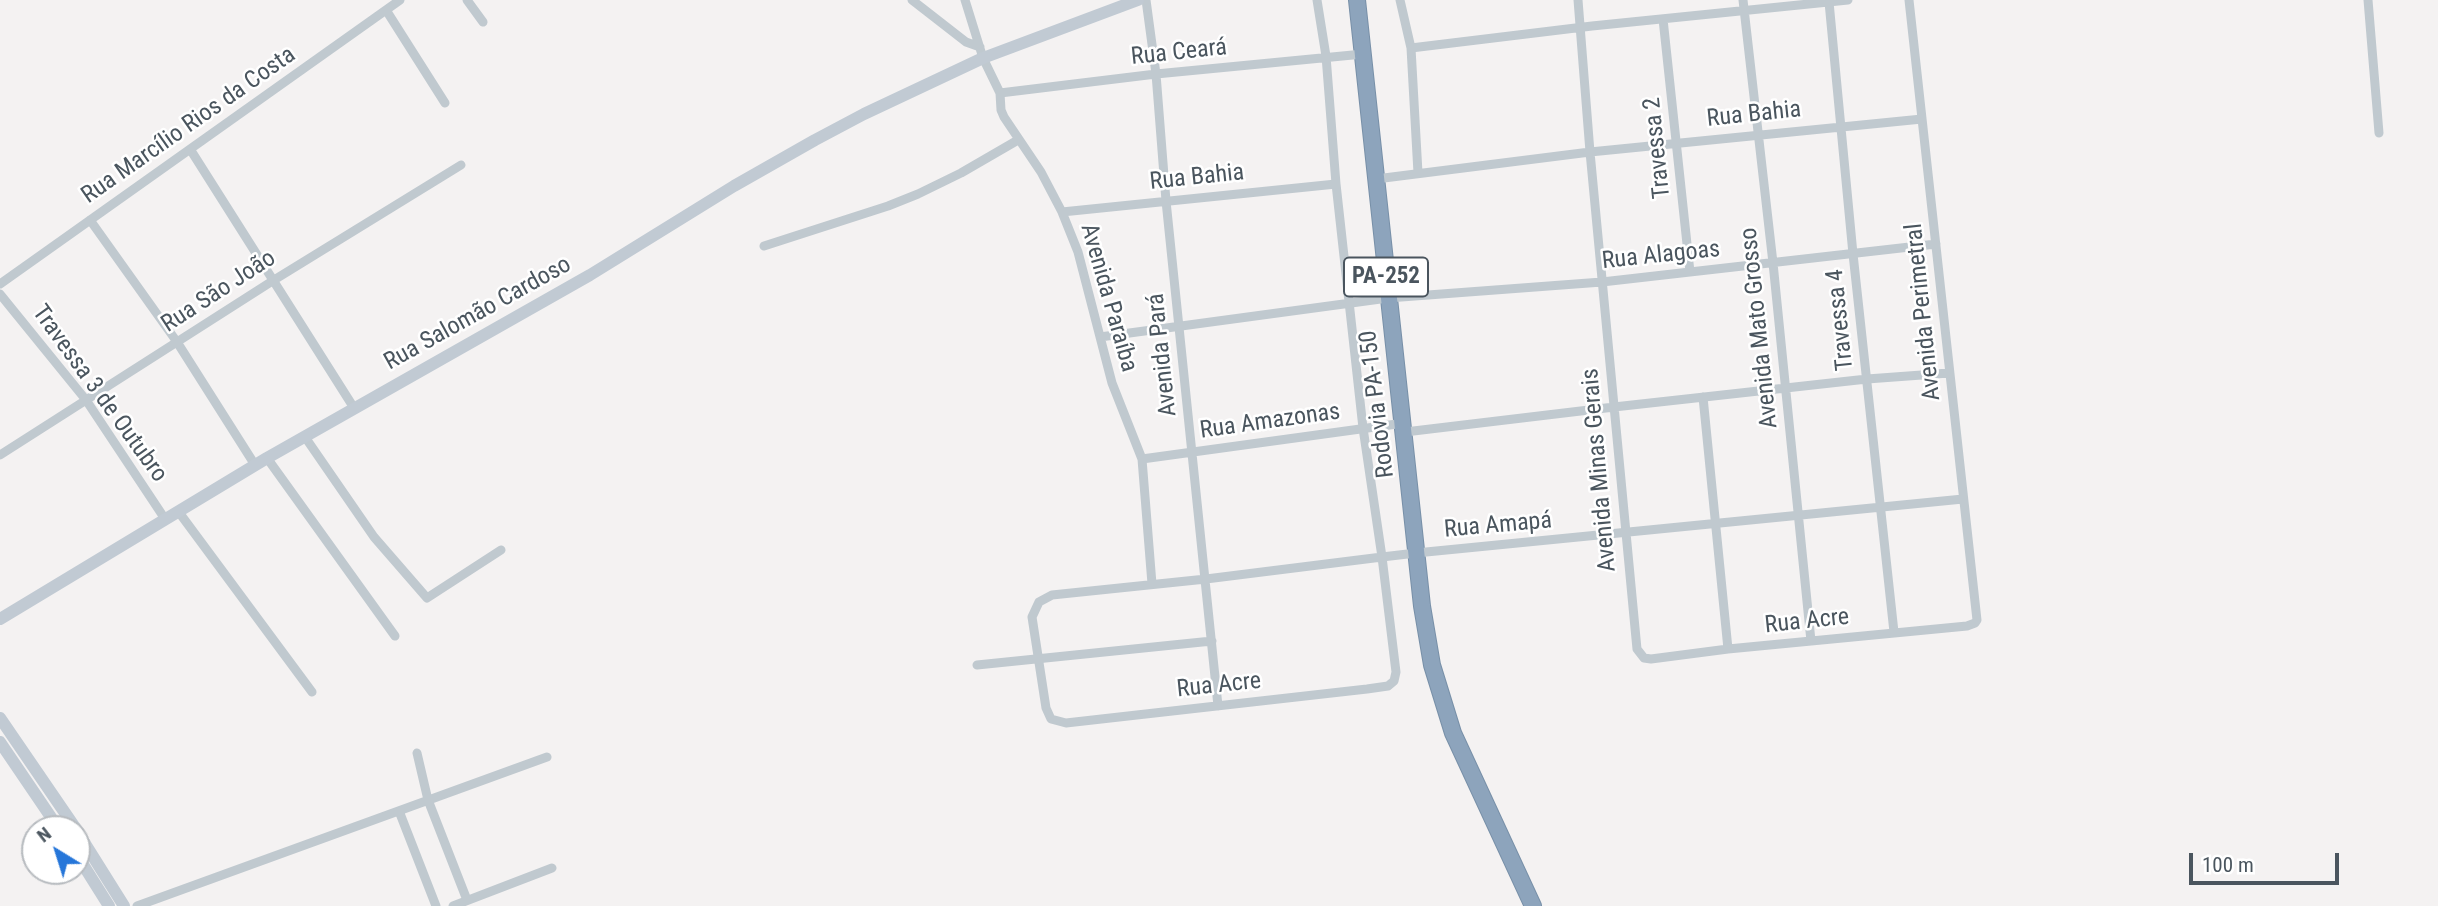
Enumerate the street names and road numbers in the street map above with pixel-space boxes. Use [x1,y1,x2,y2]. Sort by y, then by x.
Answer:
street label: Rua Ceará [1130,34,1228,72]
street label: Rua Marcílio Rios da Costa [77,41,301,211]
street label: Travessa 2 [1638,96,1678,200]
street label: Rua Bahia [1705,96,1803,134]
street label: Rua Bahia [1148,159,1246,197]
street label: Avenida Paraíba [1073,221,1143,375]
street label: Avenida Perimetral [1900,222,1948,402]
street label: Avenida Mato Grosso [1735,226,1785,430]
street label: Rua Alagoas [1601,235,1721,277]
street label: Rua São João [157,245,281,339]
street label: Rua Salomão Cardoso [380,251,576,377]
road number: PA-252 [1344,258,1428,296]
street label: Travessa 4 [1821,268,1861,372]
street label: Avenida Pará [1142,292,1184,418]
street label: Travessa 3 de Outubro [25,300,173,488]
street label: Rodovia PA-150 [1355,329,1401,479]
street label: Avenida Minas Gerais [1577,367,1623,573]
street label: Rua Amazonas [1198,398,1342,446]
street label: Rua Amapá [1443,507,1553,545]
street label: Rua Acre [1763,603,1851,641]
street label: Rua Acre [1175,667,1263,705]

